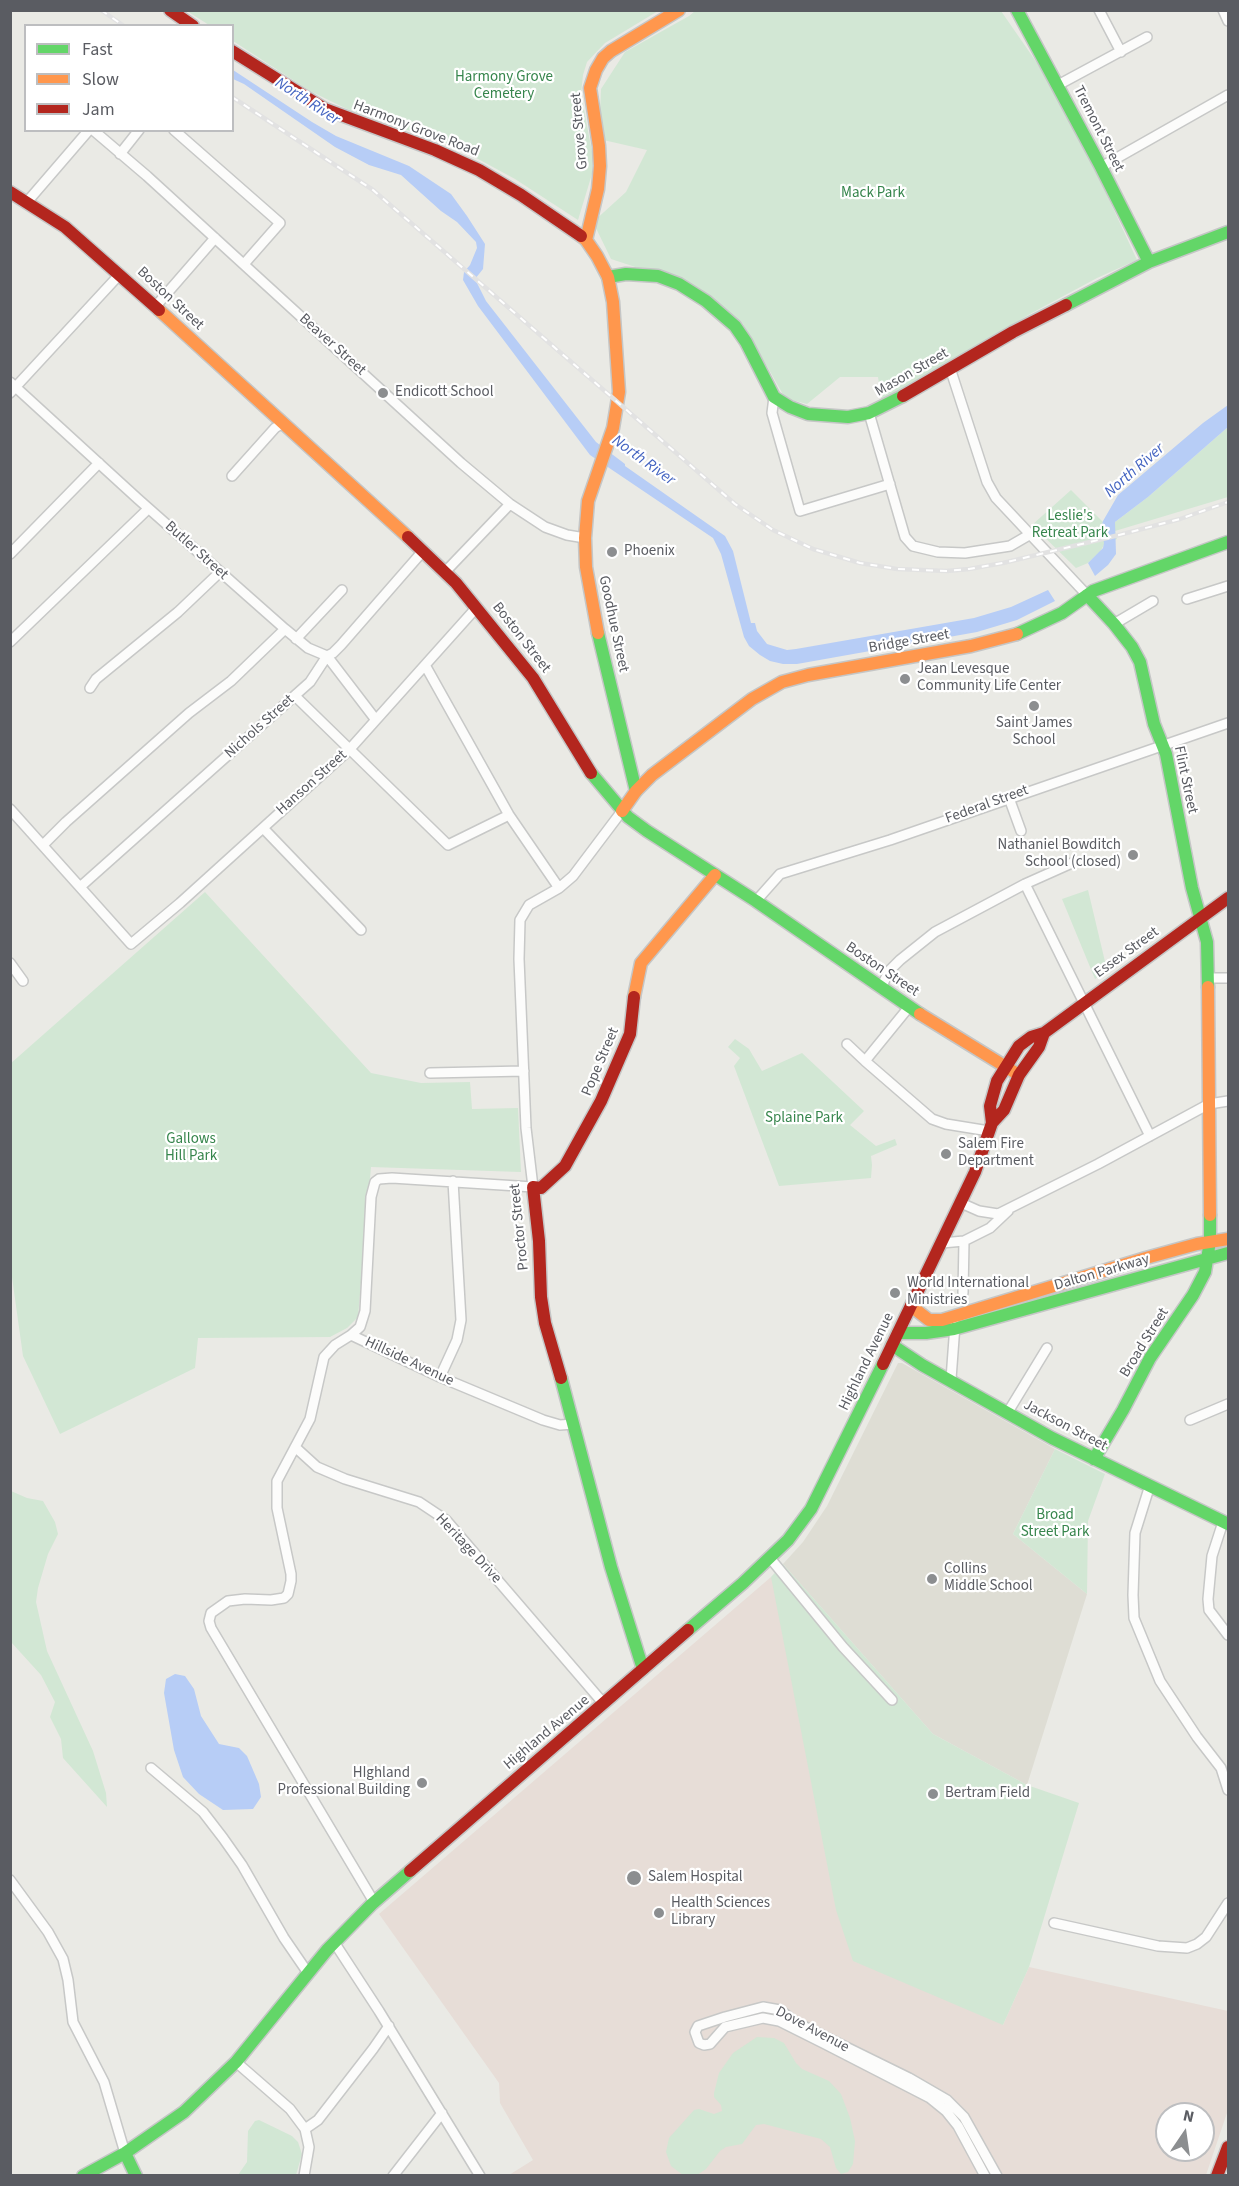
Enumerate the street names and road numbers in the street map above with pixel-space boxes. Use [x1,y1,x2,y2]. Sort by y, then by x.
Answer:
street label: Tremont Street [1069,83,1127,175]
street label: Grove Street [568,92,592,170]
street label: Harmony Grove Road [351,97,481,161]
street label: Boston Street [133,264,207,334]
street label: Beaver Street [295,310,369,380]
street label: Mason Street [872,345,952,401]
street label: Butler Street [161,518,231,584]
street label: Goodhue Street [594,574,632,674]
street label: Boston Street [488,599,554,677]
street label: Bridge Street [867,626,951,658]
street label: Nichols Street [222,691,298,763]
street label: Flint Street [1169,744,1201,816]
street label: Hanson Street [273,747,351,819]
street label: Federal Street [943,782,1031,828]
street label: Essex Street [1091,924,1163,982]
street label: Boston Street [842,939,922,1001]
street label: Pope Street [579,1025,623,1099]
street label: Proctor Street [506,1183,534,1271]
street label: Dalton Parkway [1052,1251,1152,1295]
street label: Broad Street [1117,1305,1173,1381]
street label: Highland Avenue [836,1310,898,1414]
street label: Hillside Avenue [362,1334,456,1390]
street label: Jackson Street [1020,1396,1110,1456]
street label: Heritage Drive [431,1510,505,1588]
street label: Highland Avenue [500,1692,594,1774]
street label: Dove Avenue [772,2003,852,2057]

